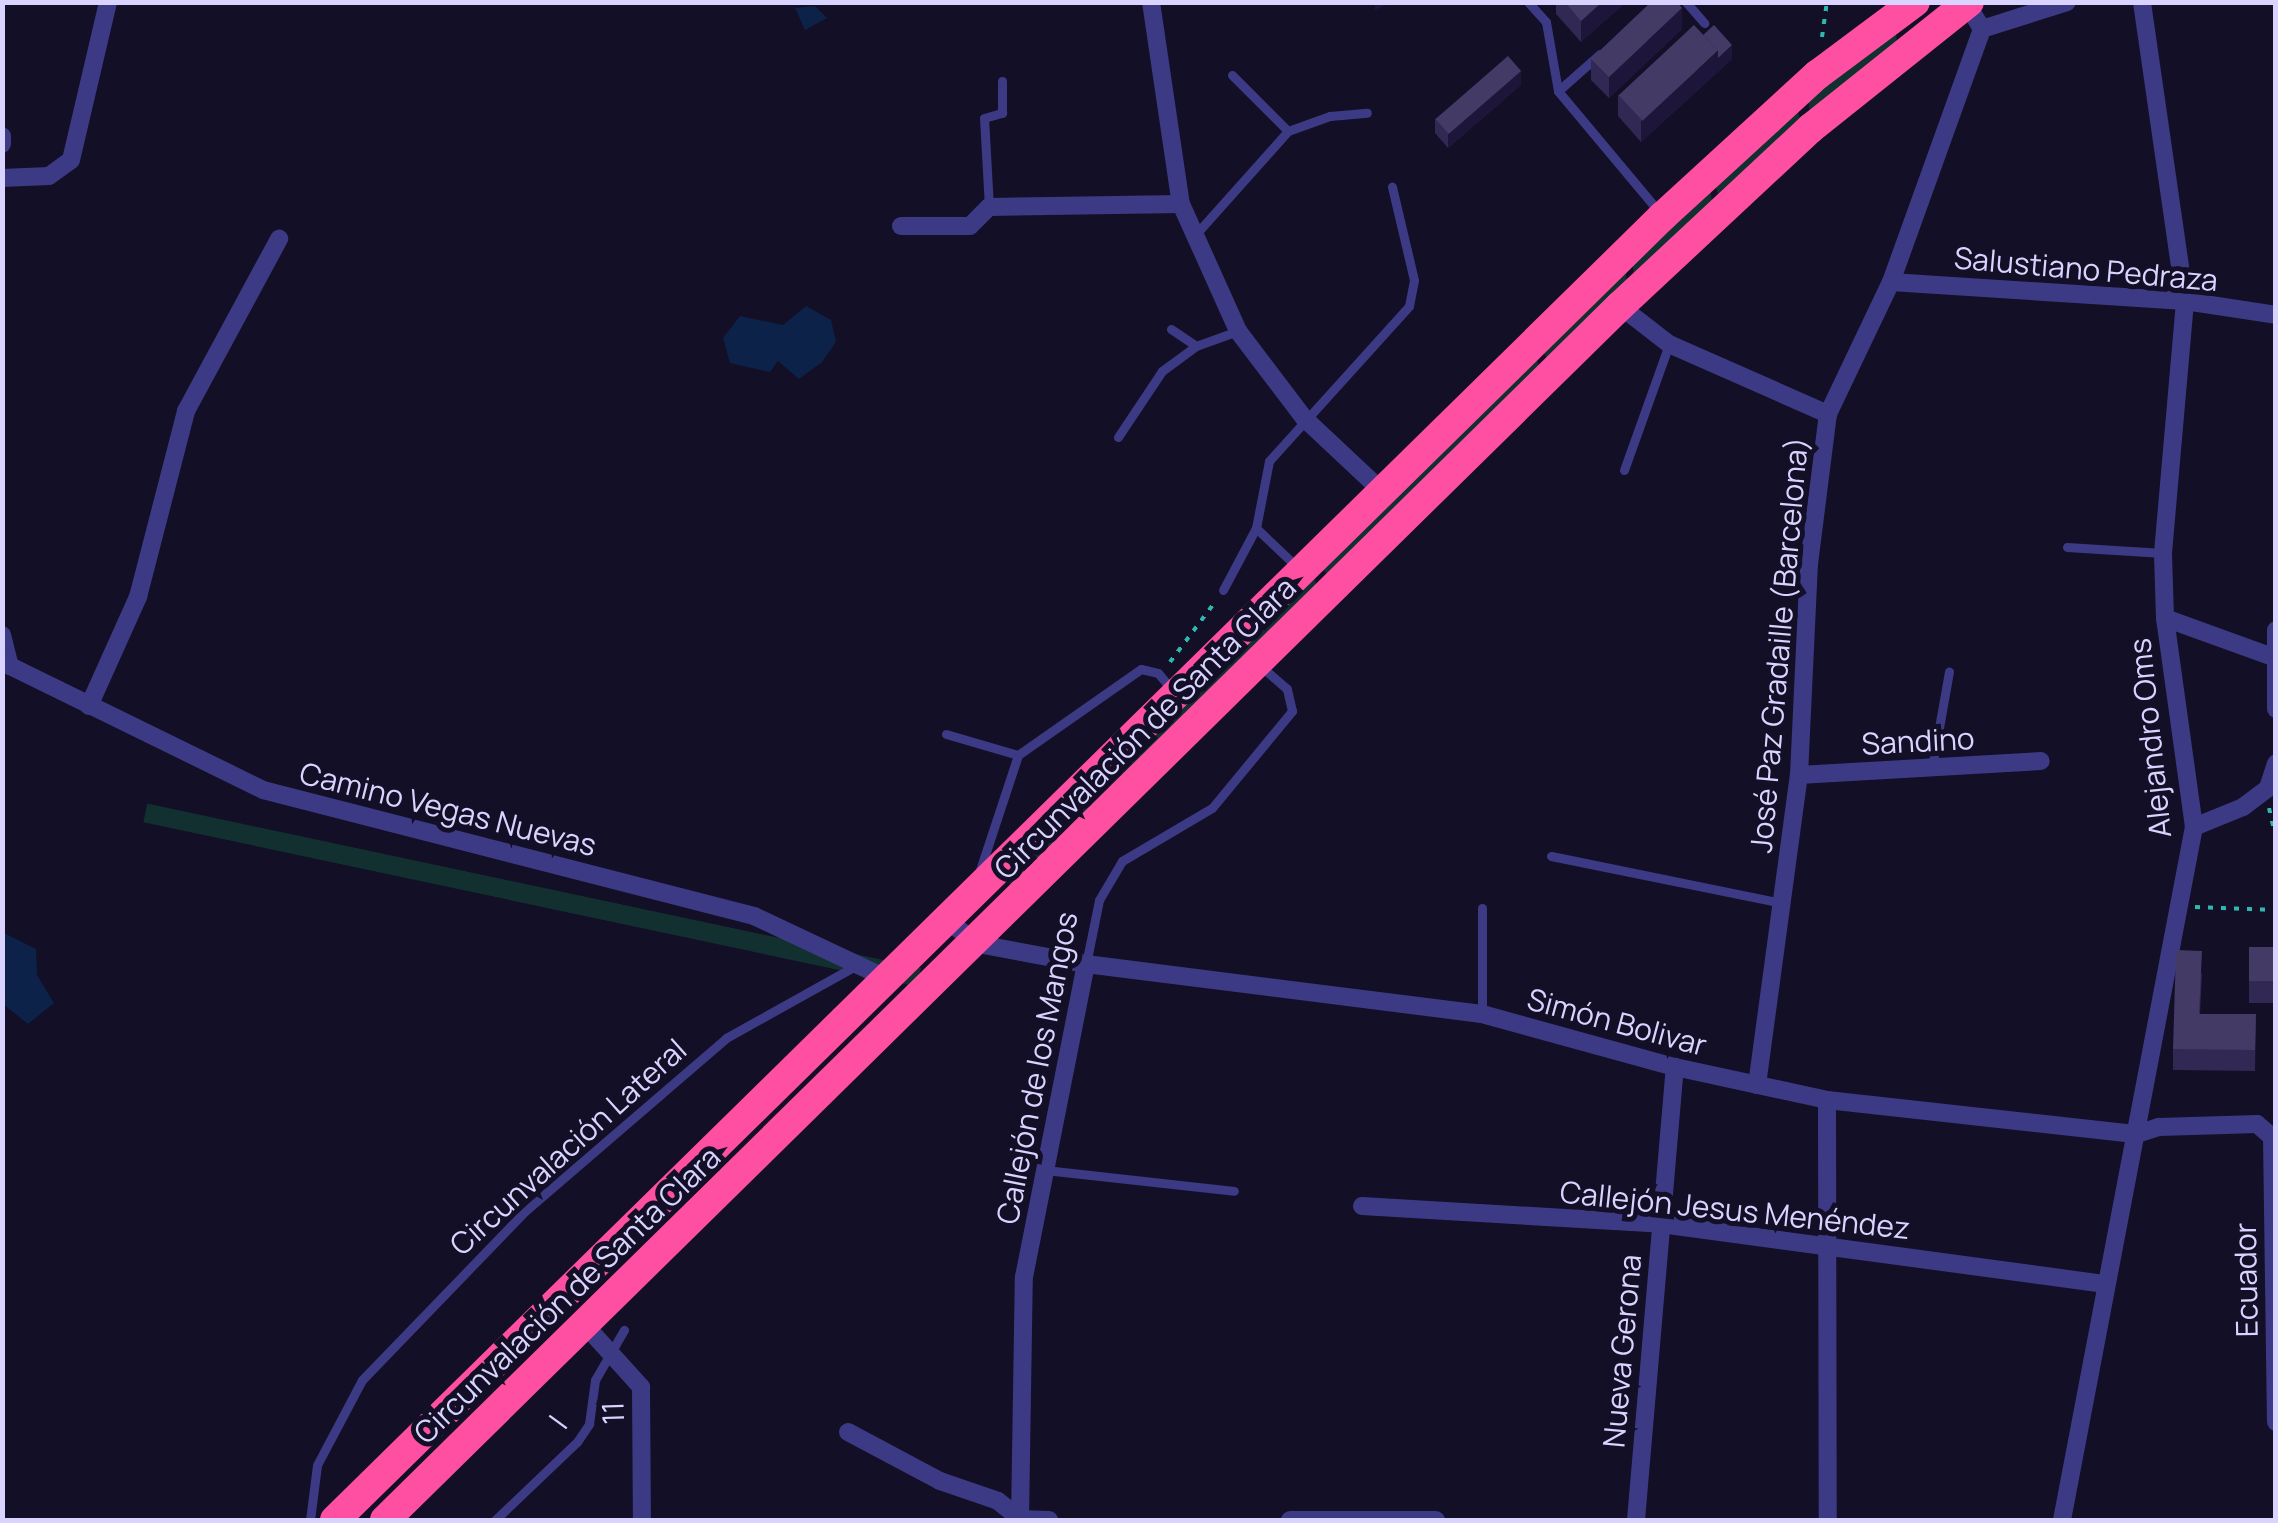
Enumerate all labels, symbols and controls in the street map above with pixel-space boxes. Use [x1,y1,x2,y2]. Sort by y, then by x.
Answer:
street label: Salustiano Pedraza [1953,240,2219,298]
street label: José Paz Gradaille (Barcelona) [1743,436,1815,854]
street label: Circunvalación de Santa Clara [987,570,1303,886]
street label: Alejandro Oms [2122,636,2178,840]
street label: Sandino [1861,720,1975,762]
street label: Camino Vegas Nuevas [296,755,600,863]
street label: Callejón de los Mangos [989,909,1085,1227]
street label: Simón Bolivar [1523,981,1711,1063]
street label: Circunvalación Lateral [442,1031,694,1263]
street label: Circunvalación de Santa Clara [406,1139,728,1451]
street label: Callejón Jesus Menéndez [1558,1174,1912,1246]
street label: Ecuador [2227,1222,2265,1338]
street label: Nueva Gerona [1596,1253,1648,1449]
street label: 11 [595,1401,631,1425]
street label: I [541,1409,575,1435]

